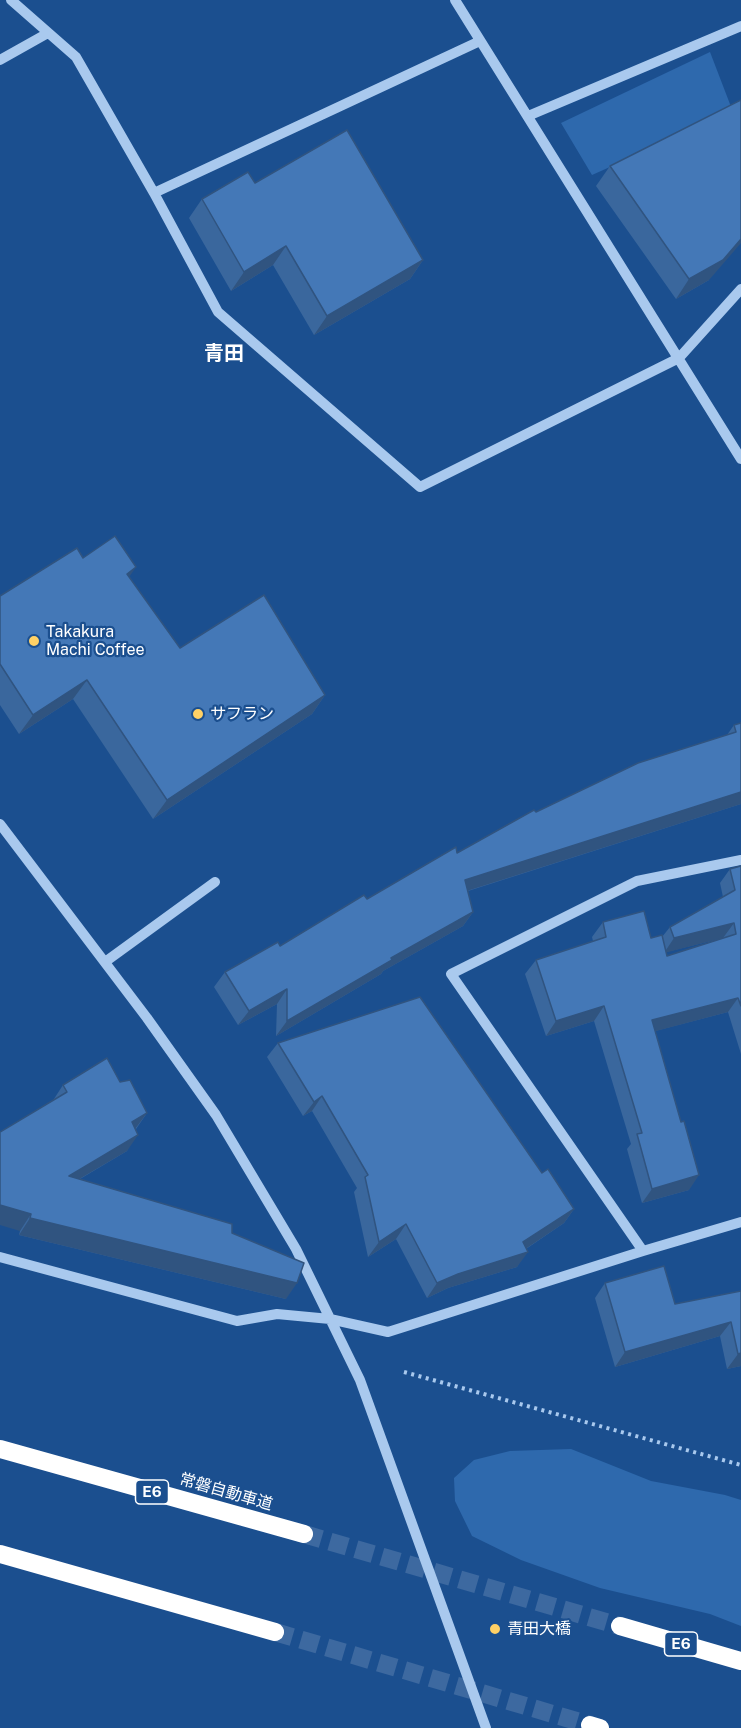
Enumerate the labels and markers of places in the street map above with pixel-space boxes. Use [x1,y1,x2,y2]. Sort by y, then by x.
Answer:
place label: Takakura Machi Coffee [46,622,145,660]
marker: Takakura Machi Coffee [27,634,41,648]
place label: サフラン [210,704,274,724]
marker: サフラン [191,707,205,721]
place label: 青田大橋 [507,1619,571,1639]
marker: 青田大橋 [488,1622,502,1636]

